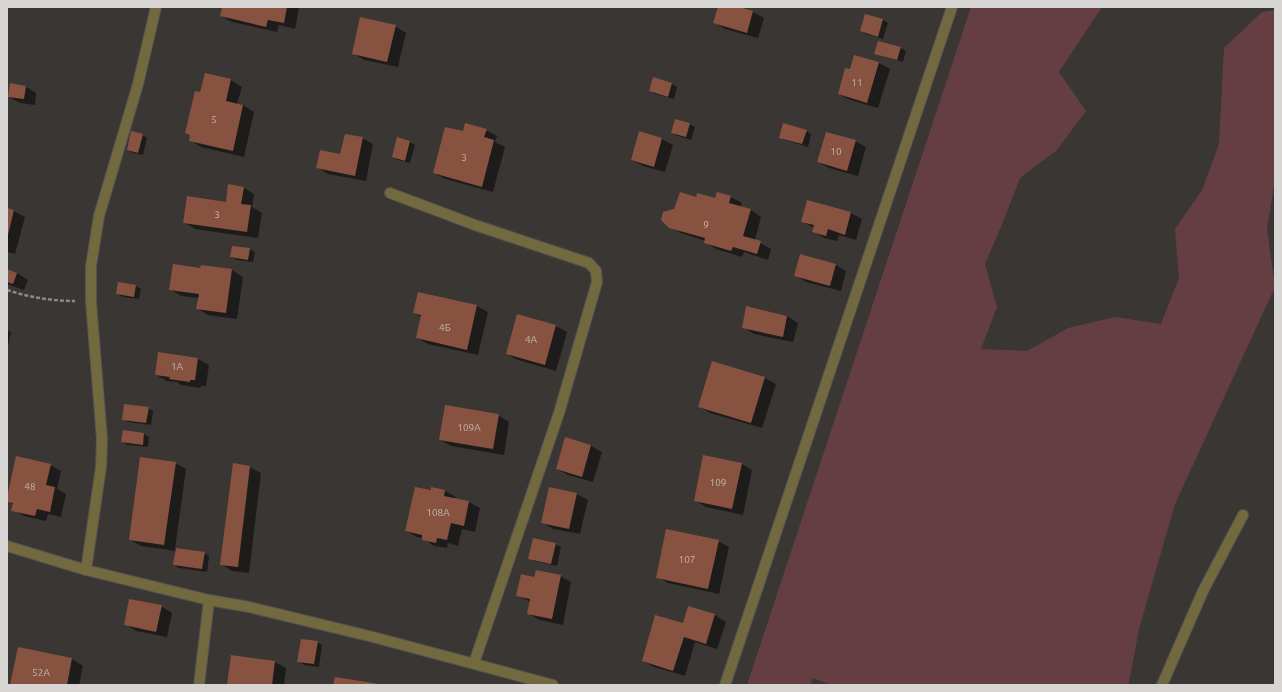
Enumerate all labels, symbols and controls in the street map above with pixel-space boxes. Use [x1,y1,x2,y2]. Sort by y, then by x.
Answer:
house number: 11 [851,77,863,88]
house number: 5 [211,114,217,125]
house number: 10 [830,146,842,157]
house number: 3 [461,152,467,163]
house number: 3 [214,209,220,220]
house number: 9 [703,219,709,230]
house number: 4Б [439,322,451,333]
house number: 4А [525,334,538,345]
house number: 1А [171,361,184,372]
house number: 109А [457,422,481,433]
house number: 109 [710,477,726,488]
house number: 48 [24,481,36,492]
house number: 108А [426,507,450,518]
house number: 107 [679,554,695,565]
house number: 52А [32,667,50,678]

